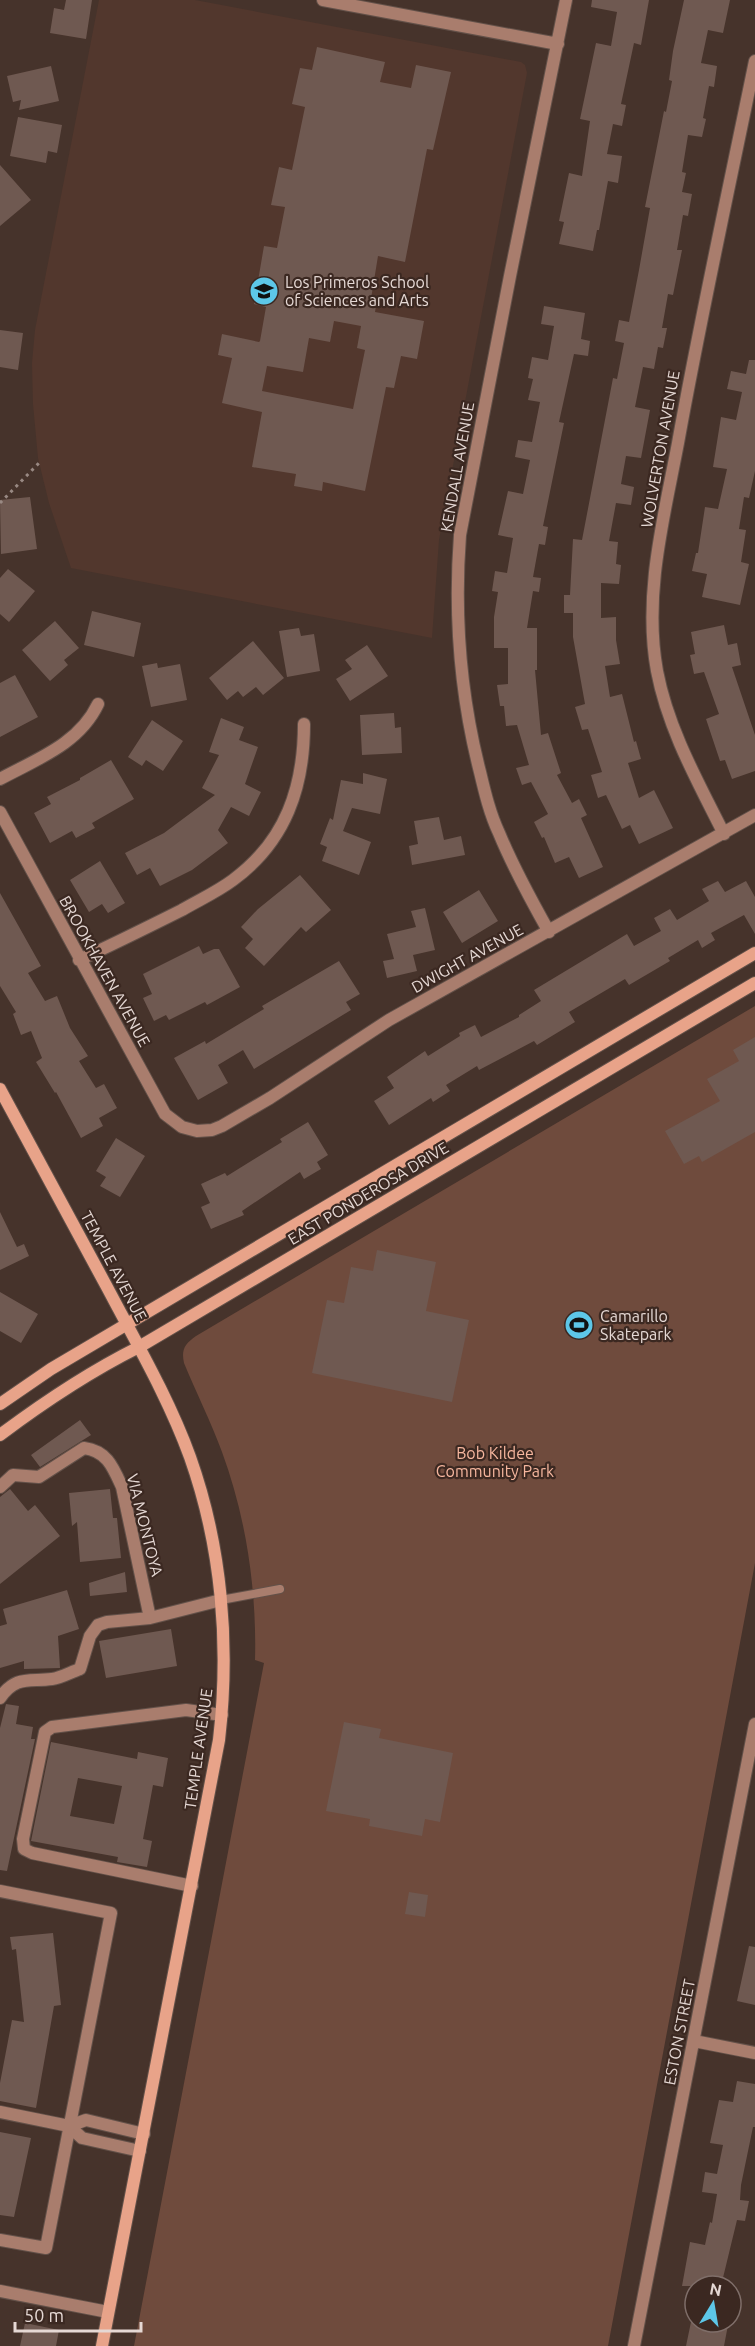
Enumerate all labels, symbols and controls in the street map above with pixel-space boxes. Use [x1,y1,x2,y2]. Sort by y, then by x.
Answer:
place label: Los Primeros School of Sciences and Arts [285,273,429,309]
school or university icon: Los Primeros School of Sciences and Arts [248,275,280,307]
street label: WOLVERTON AVENUE [637,369,683,529]
street label: KENDALL AVENUE [437,401,477,533]
street label: BROOKHAVEN AVENUE [56,892,154,1050]
street label: DWIGHT AVENUE [408,920,526,996]
street label: EAST PONDEROSA DRIVE [285,1138,451,1248]
street label: TEMPLE AVENUE [77,1208,151,1324]
place label: Camarillo Skatepark [600,1307,672,1343]
sports icon: Camarillo Skatepark [563,1309,595,1341]
park label: Bob Kildee Community Park [436,1444,554,1480]
street label: VIA MONTOYA [124,1472,167,1579]
street label: TEMPLE AVENUE [181,1687,215,1811]
street label: ESTON STREET [660,1977,698,2087]
north arrow [683,2274,743,2334]
text: N [708,2279,723,2299]
scale bar [15,2295,141,2333]
text: 50 m [24,2305,64,2325]

